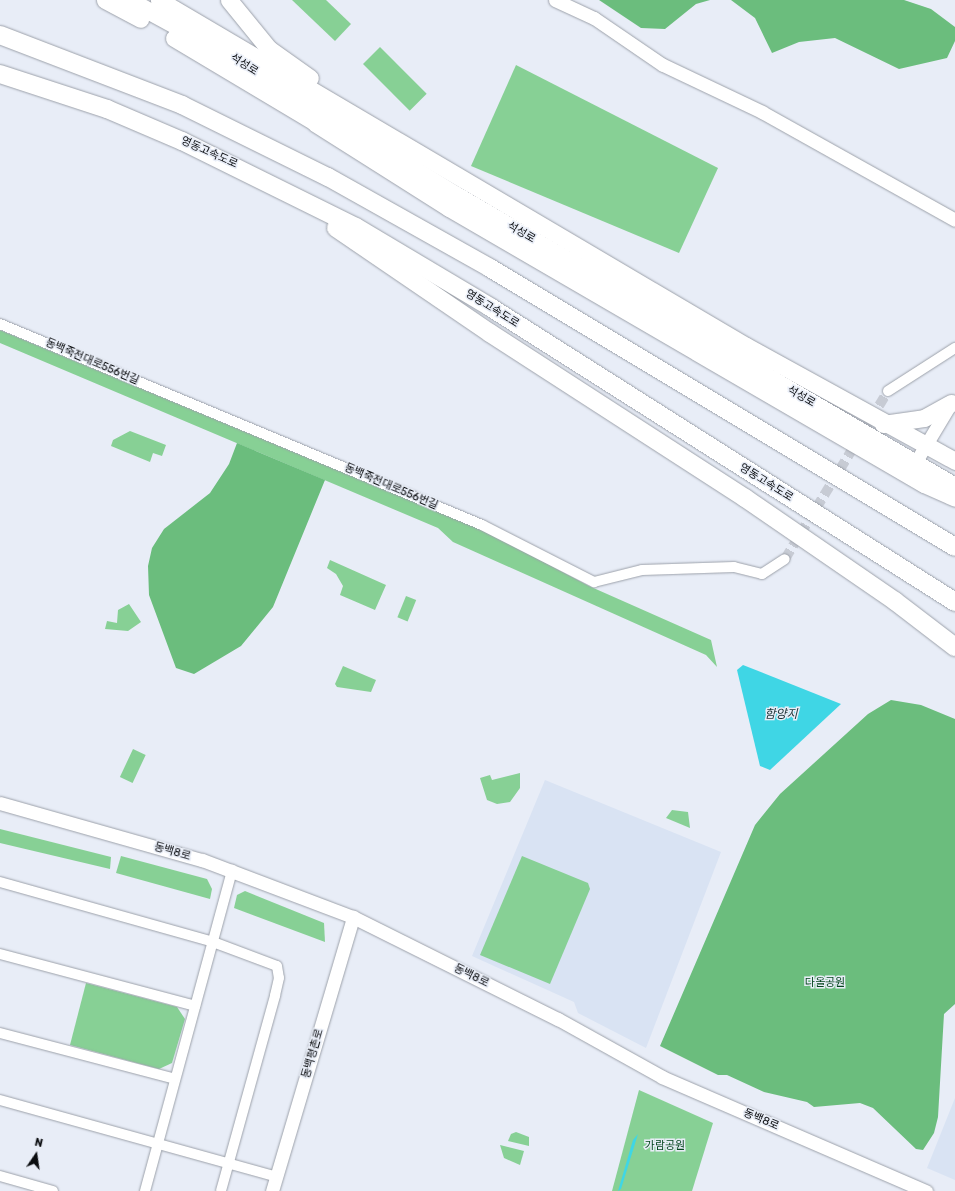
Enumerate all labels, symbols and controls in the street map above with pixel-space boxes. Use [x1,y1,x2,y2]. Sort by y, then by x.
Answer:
street label: 석성로 [228,51,260,79]
street label: 영동고속도로 [179,135,239,171]
street label: 석성로 [505,220,537,246]
street label: 영동고속도로 [463,287,521,331]
street label: 동백죽전대로556번길 [43,336,141,388]
street label: 석성로 [785,384,817,410]
street label: 동백죽전대로556번길 [342,461,440,513]
street label: 영동고속도로 [737,461,795,505]
water label: 함양지 [764,708,798,722]
street label: 동백8로 [152,841,192,863]
street label: 동백8로 [451,962,491,990]
park label: 다올공원 [805,976,845,990]
street label: 동백평촌로 [300,1028,326,1080]
street label: 동백8로 [741,1107,781,1133]
north arrow [16,1135,56,1175]
text: N [33,1136,44,1150]
park label: 가람공원 [645,1139,685,1153]

